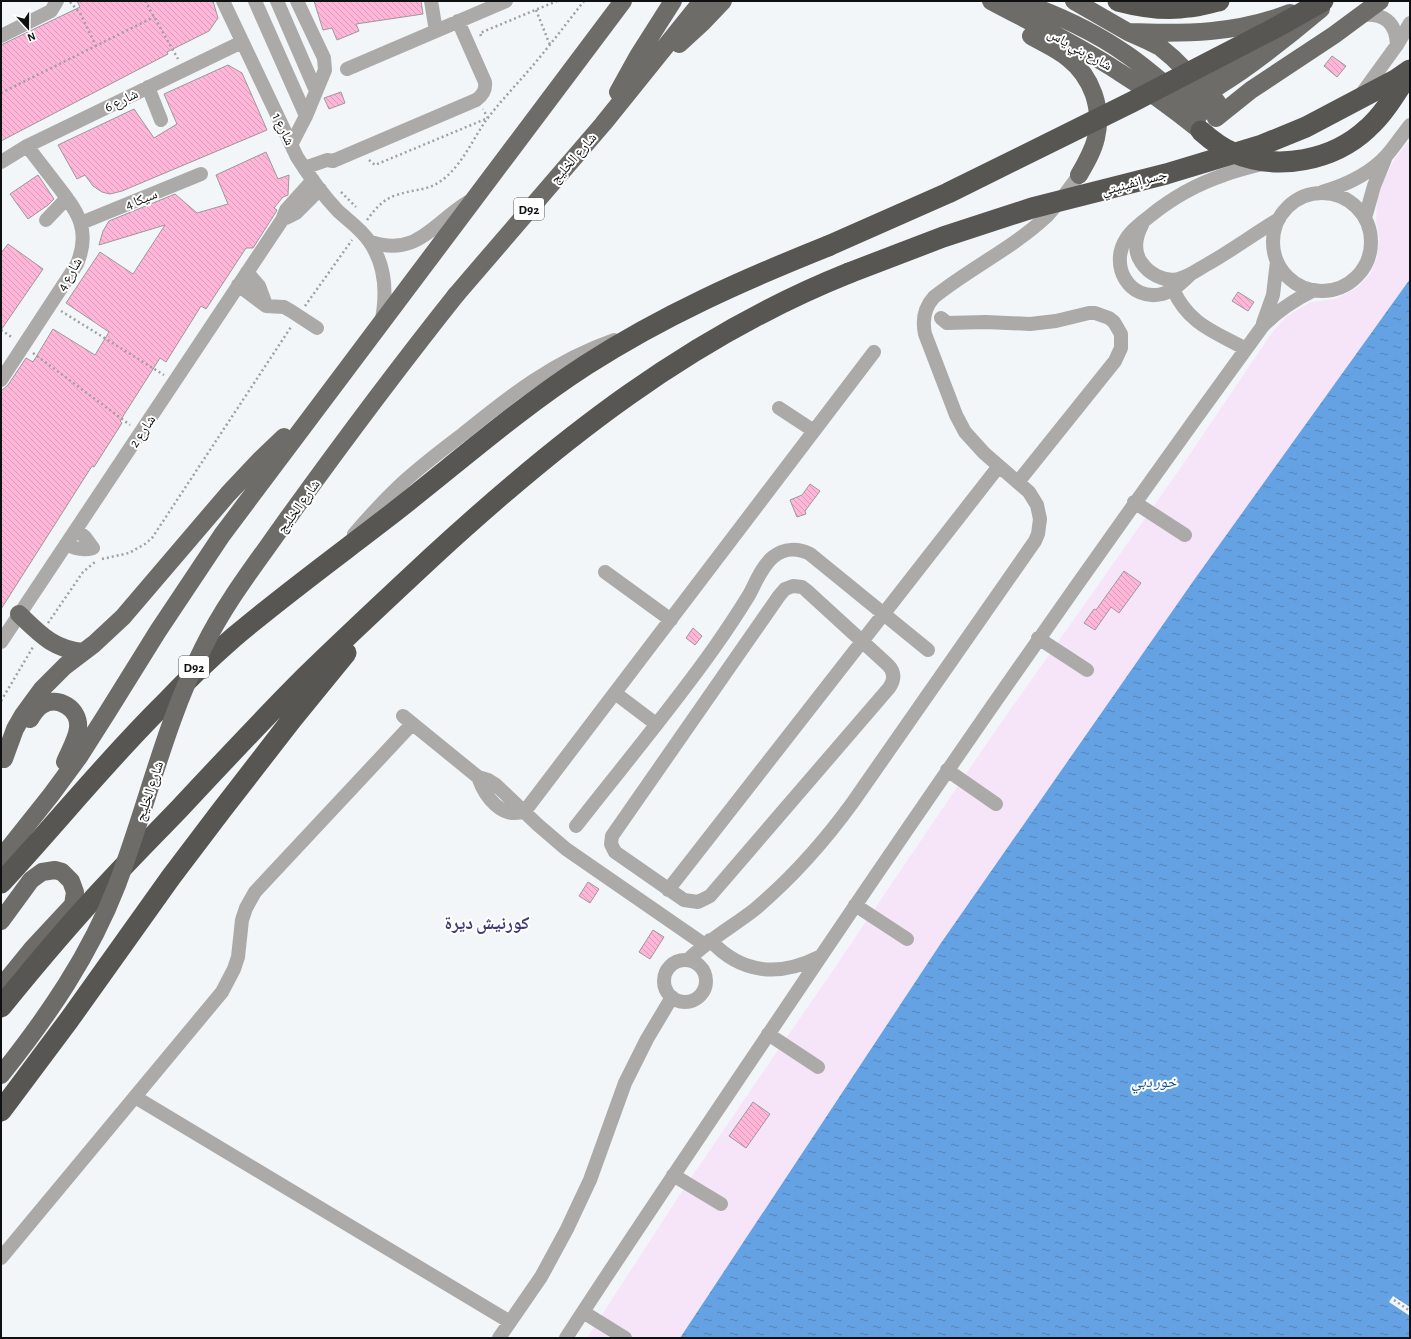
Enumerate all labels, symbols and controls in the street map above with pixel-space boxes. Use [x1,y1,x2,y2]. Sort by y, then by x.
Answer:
north arrow [8,8,48,48]
street label: شارع بني ياس [1043,26,1114,76]
text: N [26,30,37,43]
street label: شارع 6 [102,87,141,117]
street label: شارع 1 [268,111,297,149]
street label: شارع الخليج [548,131,601,188]
street label: جسر إنفينيتي [1100,167,1170,202]
street label: 4 سيكا [123,187,160,213]
road number: D92 [514,198,544,220]
street label: شارع 4 [55,256,87,294]
street label: شارع 2 [127,413,160,451]
street label: شارع الخليج [275,477,324,537]
road number: D92 [179,656,209,678]
street label: شارع الخليج [134,759,168,824]
district label: كورنيش ديرة [444,915,530,934]
water label: خور دبي [1131,1075,1177,1094]

